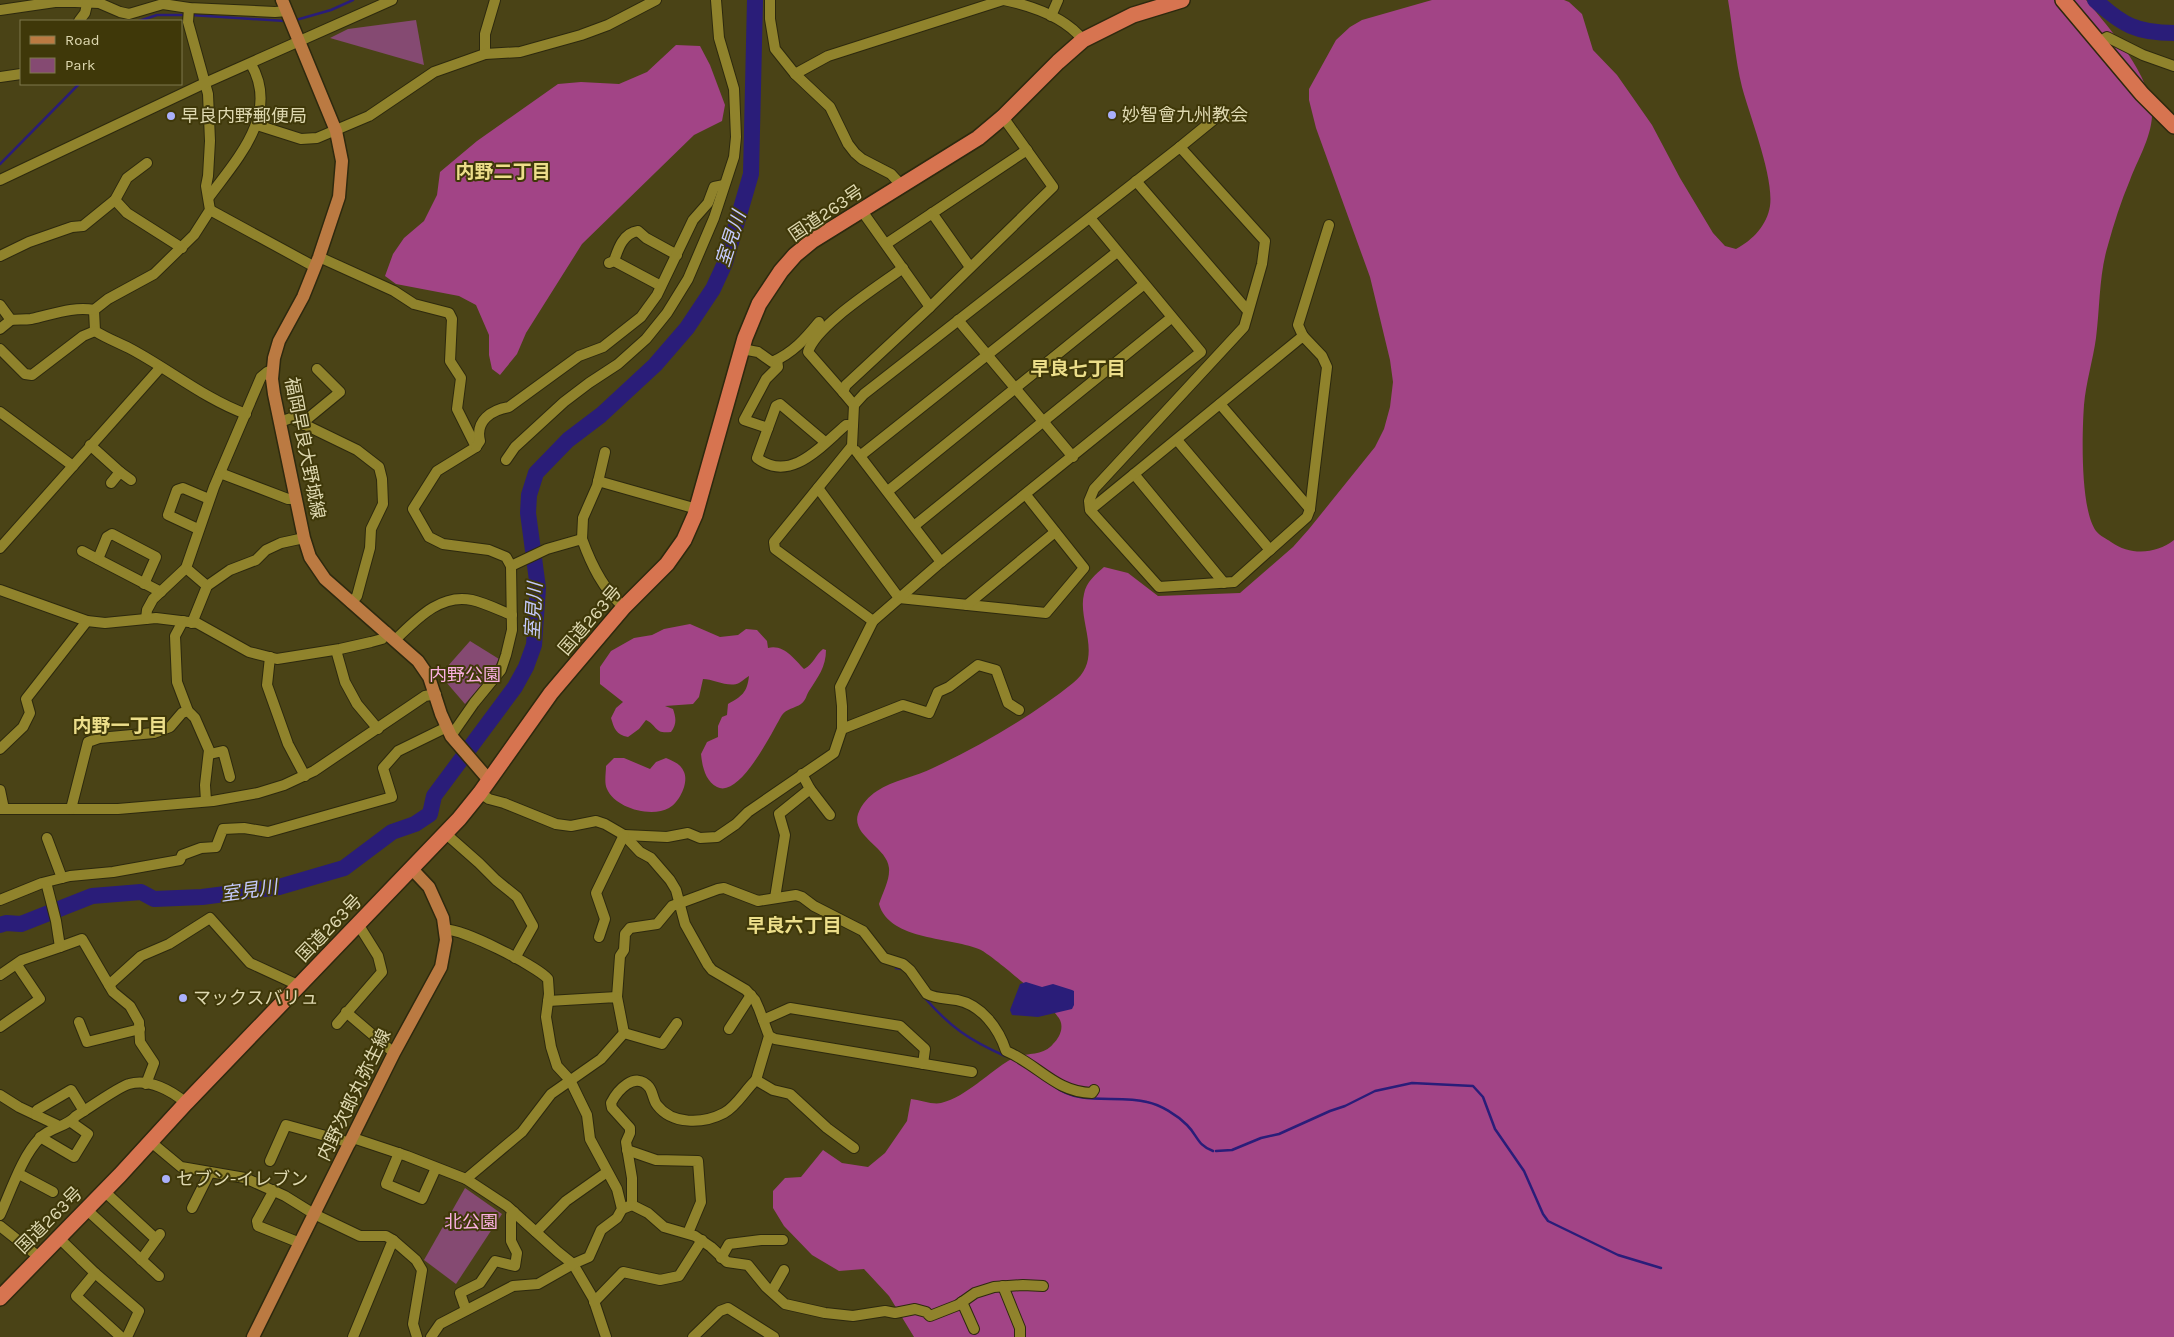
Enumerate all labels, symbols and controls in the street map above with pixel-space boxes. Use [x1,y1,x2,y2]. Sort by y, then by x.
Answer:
legend [20,20,182,85]
text: Road [65,31,100,49]
text: Park [65,56,95,74]
place label: 妙智會九州教会 [1122,104,1248,126]
place label: 早良内野郵便局 [181,105,307,127]
marker: 妙智會九州教会 [1106,109,1118,121]
marker: 早良内野郵便局 [165,110,177,122]
district label: 内野二丁目 [455,161,551,183]
street label: 国道263号 [784,180,868,246]
water label: 室見川 [712,207,751,270]
district label: 早良七丁目 [1030,358,1126,380]
street label: 福岡早良大野城線 [280,375,330,521]
water label: 室見川 [522,580,547,640]
street label: 国道263号 [554,581,626,659]
park label: 内野公園 [429,664,501,686]
district label: 内野一丁目 [72,715,168,737]
water label: 室見川 [219,876,281,906]
street label: 国道263号 [291,890,367,966]
district label: 早良六丁目 [746,915,842,937]
place label: マックスバリュ [193,987,318,1009]
marker: マックスバリュ [177,992,189,1004]
street label: 内野次郎丸弥生線 [313,1025,395,1165]
place label: セブン-イレブン [176,1168,308,1190]
marker: セブン-イレブン [160,1173,172,1185]
street label: 国道263号 [11,1182,87,1258]
park label: 北公園 [444,1211,498,1233]

